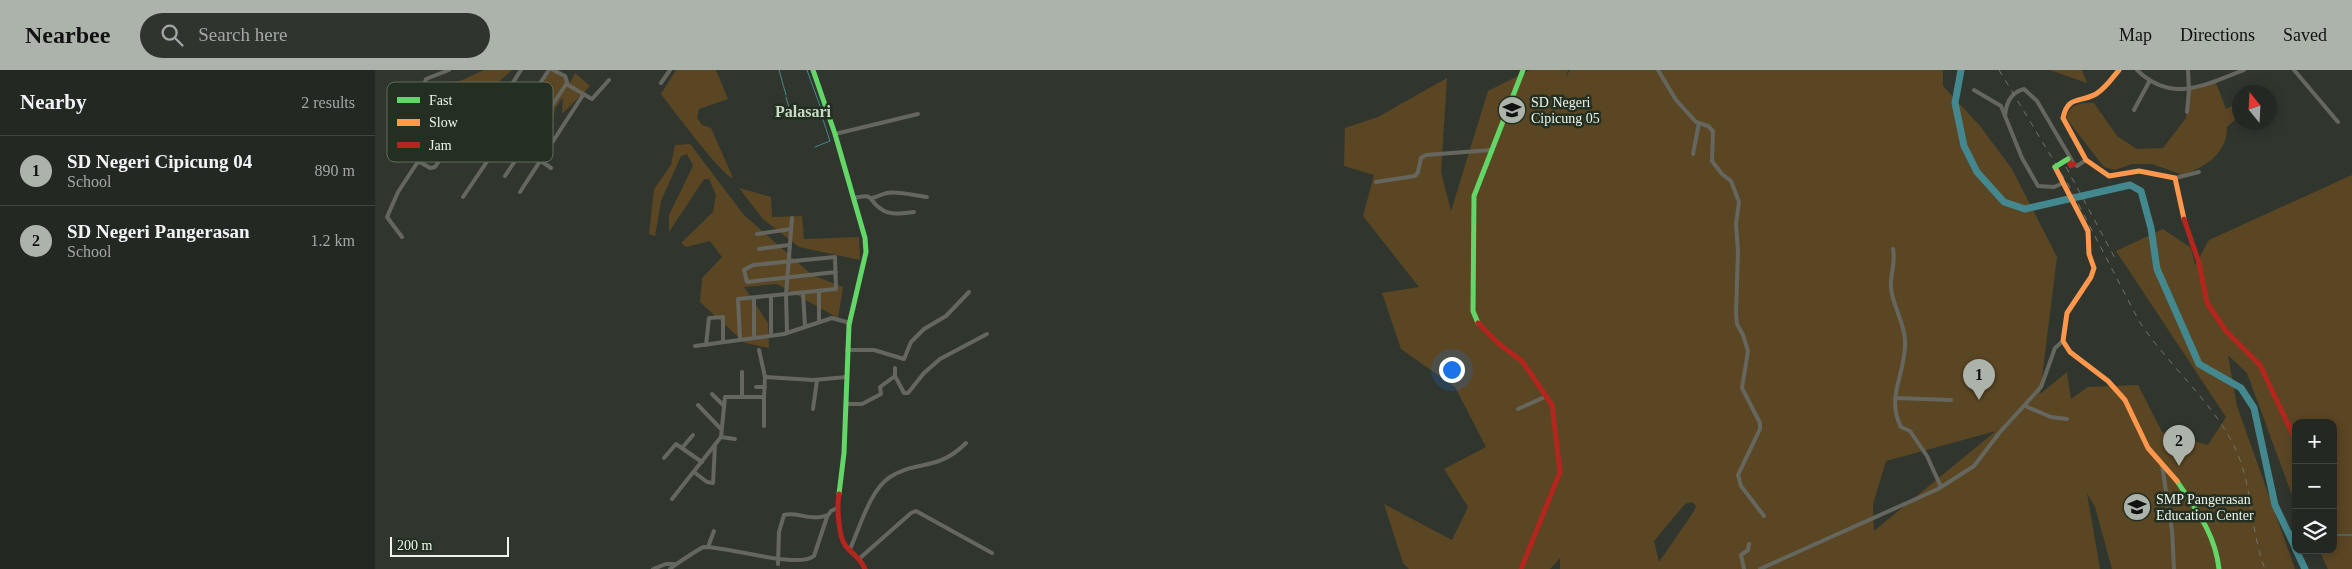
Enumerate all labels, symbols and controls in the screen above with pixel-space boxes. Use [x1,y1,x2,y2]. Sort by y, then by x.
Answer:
search box [140,13,490,58]
icon: search [158,21,186,49]
text: Nearbee [25,22,110,48]
text: Search here [198,24,287,45]
text: Map [2119,25,2152,45]
text: Directions [2180,25,2255,45]
text: Saved [2283,25,2327,45]
legend [387,82,553,162]
north arrow [2232,85,2277,130]
text: Nearby [20,90,87,114]
text: Fast [429,93,452,108]
text: 2 results [301,94,355,111]
school or university icon: SD Negeri Cipicung 05 [1497,95,1527,125]
place label: SD Negeri Cipicung 05 [1531,95,1600,126]
district label: Palasari [775,103,832,120]
text: Slow [429,115,459,130]
text: Jam [429,138,452,153]
text: SD Negeri Cipicung 04 [67,151,252,172]
text: 1 [32,162,40,179]
text: 890 m [315,162,355,179]
text: School [67,173,111,190]
text: SD Negeri Pangerasan [67,221,250,242]
text: 2 [32,232,40,249]
text: 1.2 km [311,232,355,249]
text: School [67,243,111,260]
your location [1439,357,1465,383]
pin: 1 [1963,359,1995,400]
map controls [2292,419,2337,554]
button: + [2292,419,2337,464]
pin: 2 [2163,425,2195,466]
button: − [2292,464,2337,509]
school or university icon: SMP Pangerasan Education Center [2122,492,2152,522]
place label: SMP Pangerasan Education Center [2156,492,2254,523]
button: layers [2292,509,2337,554]
scale bar [390,534,509,557]
text: 200 m [397,538,432,553]

